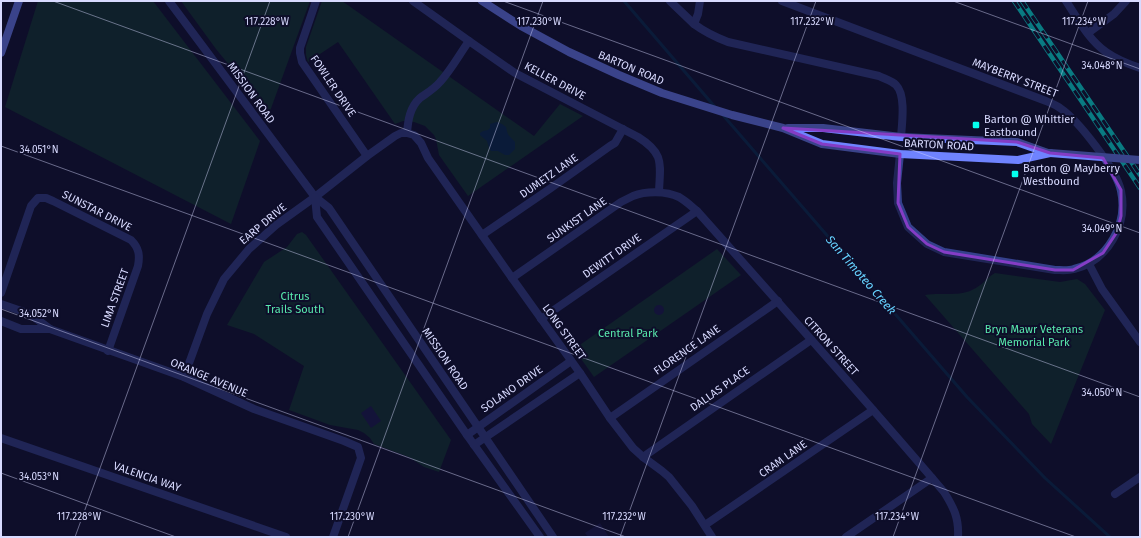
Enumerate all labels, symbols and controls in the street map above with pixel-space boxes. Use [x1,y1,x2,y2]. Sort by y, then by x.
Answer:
text: 117.228°W [245,16,290,28]
text: 117.230°W [517,16,562,28]
text: 117.232°W [790,16,835,28]
text: 117.234°W [1062,16,1107,28]
street label: BARTON ROAD [596,48,666,88]
street label: FOWLER DRIVE [308,53,359,119]
street label: MAYBERRY STREET [970,56,1060,100]
street label: KELLER DRIVE [522,59,588,103]
street label: MISSION ROAD [224,60,278,126]
text: 34.048°N [1081,60,1123,72]
place label: Barton @ Whittier Eastbound [984,113,1075,139]
marker: Barton @ Whittier Eastbound [971,120,981,130]
street label: BARTON ROAD [904,137,974,153]
text: 34.051°N [19,144,59,156]
street label: DUMETZ LANE [517,151,581,201]
place label: Barton @ Mayberry Westbound [1023,162,1120,188]
marker: Barton @ Mayberry Westbound [1010,169,1020,179]
street label: SUNSTAR DRIVE [60,188,134,234]
street label: SUNKIST LANE [545,195,610,245]
street label: EARP DRIVE [237,201,289,247]
text: 34.049°N [1082,223,1122,235]
street label: DEWITT DRIVE [580,231,644,281]
water label: San Timoteo Creek [822,232,899,318]
street label: LIMA STREET [98,266,132,329]
park label: Citrus Trails South [266,290,324,316]
street label: LONG STREET [539,302,589,363]
text: 34.052°N [19,308,59,320]
street label: CITRON STREET [801,314,861,379]
street label: FLORENCE LANE [651,322,723,378]
park label: Bryn Mawr Veterans Memorial Park [985,323,1083,349]
street label: MISSION ROAD [419,325,471,393]
park label: Central Park [598,327,658,340]
street label: ORANGE AVENUE [168,356,250,400]
street label: SOLANO DRIVE [479,363,545,415]
street label: DALLAS PLACE [688,364,752,414]
text: 34.050°N [1082,387,1122,399]
street label: CRAM LANE [756,438,810,480]
street label: VALENCIA WAY [111,459,183,495]
text: 34.053°N [19,471,59,483]
text: 117.228°W [57,511,102,523]
text: 117.230°W [330,511,375,523]
text: 117.232°W [602,511,647,523]
text: 117.234°W [875,511,920,523]

